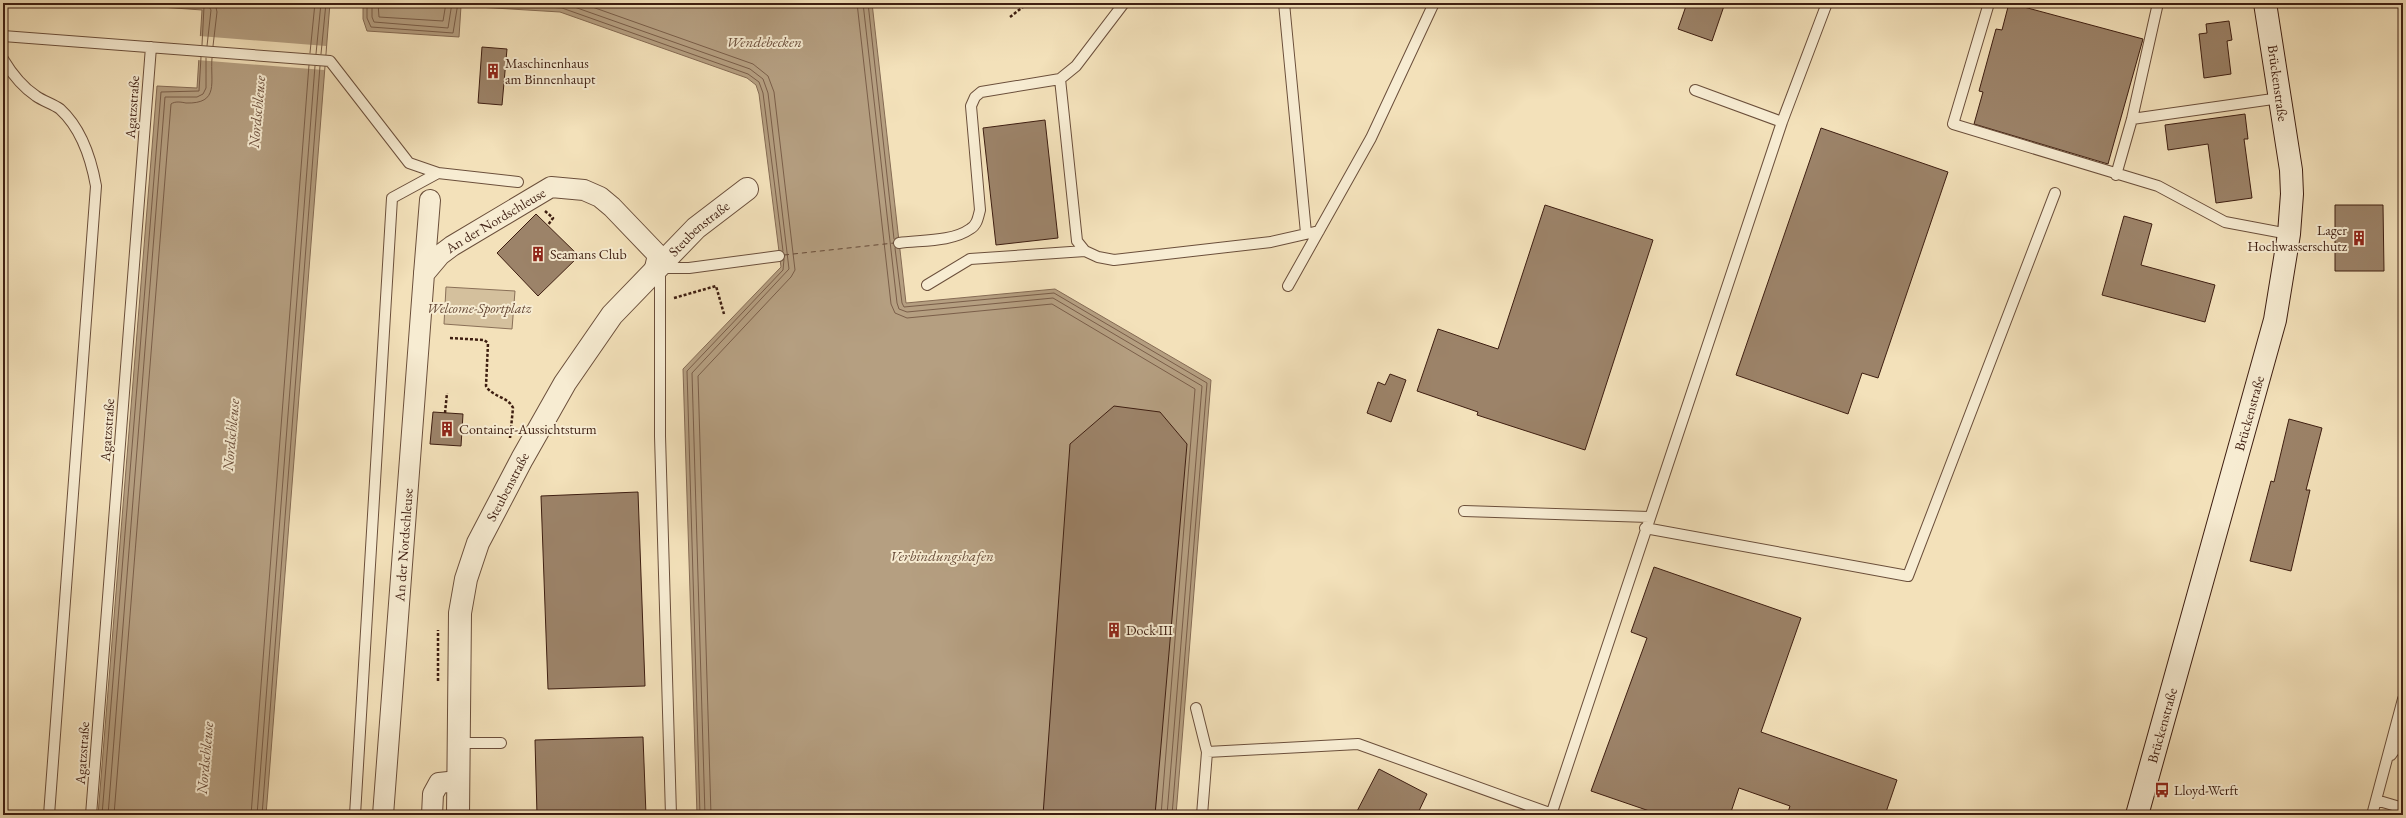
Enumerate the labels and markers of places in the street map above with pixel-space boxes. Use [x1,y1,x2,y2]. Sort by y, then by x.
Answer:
place label: Maschinenhaus am Binnenhaupt [505,54,596,88]
building icon: Maschinenhaus am Binnenhaupt [484,62,502,80]
place label: Lager Hochwasserschutz [2248,221,2348,255]
building icon: Lager Hochwasserschutz [2350,229,2368,247]
building icon: Seamans Club [529,245,547,263]
place label: Seamans Club [550,245,627,263]
building icon: Container-Aussichtsturm [438,420,456,438]
place label: Container-Aussichtsturm [459,420,597,438]
building icon: Dock III [1105,621,1123,639]
place label: Dock III [1126,621,1173,639]
bus stop icon: Lloyd-Werft [2153,781,2171,799]
place label: Lloyd-Werft [2174,781,2239,799]

